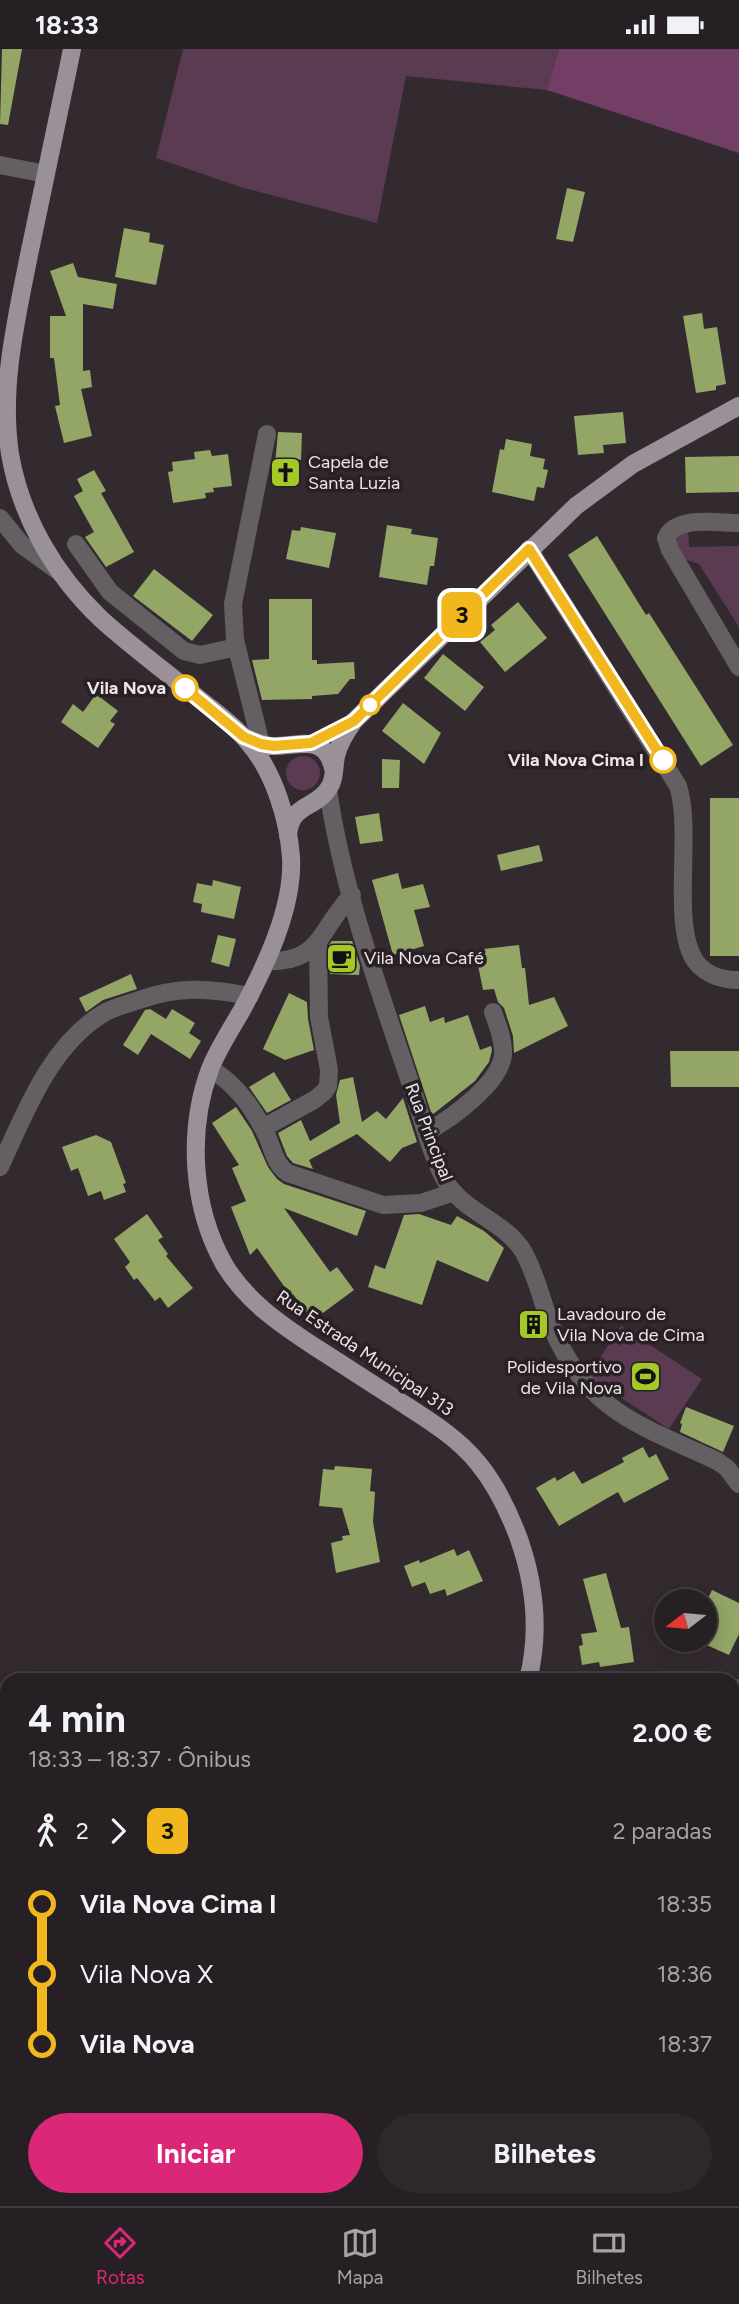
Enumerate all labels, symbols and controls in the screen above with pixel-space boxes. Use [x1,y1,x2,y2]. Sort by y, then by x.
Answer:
text: 18:33 [35,9,99,41]
place label: Capela de Santa Luzia [308,451,400,494]
church icon: Capela de Santa Luzia [268,455,302,489]
line badge: 3 [439,592,485,638]
text: 3 [455,600,469,629]
marker: Vila Nova [172,675,198,701]
place label: Vila Nova [87,677,166,699]
unlabelled marker [360,695,380,715]
marker: Vila Nova Cima I [650,747,676,773]
place label: Vila Nova Cima I [508,749,644,771]
cafe icon: Vila Nova Café [324,941,358,975]
place label: Vila Nova Café [364,947,484,969]
street label: Rua Principal [400,1080,458,1184]
street label: Rua Estrada Municipal 313 [272,1285,458,1421]
place label: Lavadouro de Vila Nova de Cima [557,1303,705,1346]
building icon: Lavadouro de Vila Nova de Cima [517,1307,551,1341]
place label: Polidesportivo de Vila Nova [507,1356,622,1399]
sports icon: Polidesportivo de Vila Nova [628,1360,662,1394]
north arrow [654,1589,718,1652]
map controls [654,1589,717,1652]
text: 4 min [28,1696,126,1742]
text: 2.00 € [633,1717,712,1749]
text: 18:33 – 18:37 · Ônibus [28,1745,251,1773]
icon: walk [28,1812,66,1850]
icon: forward [99,1812,137,1850]
text: 3 [161,1816,174,1845]
text: 2 [76,1817,89,1845]
text: 2 paradas [613,1817,712,1845]
text: Vila Nova Cima I [80,1888,277,1920]
text: 18:35 [657,1890,712,1918]
text: Vila Nova X [80,1958,213,1990]
text: 18:36 [657,1960,712,1988]
text: Vila Nova [80,2028,195,2060]
text: 18:37 [658,2030,712,2058]
button: Iniciar [28,2113,363,2193]
button: Bilhetes [377,2113,712,2193]
tab: Rotas [96,2224,145,2289]
tab: Mapa [337,2224,383,2289]
tab: Bilhetes [575,2224,643,2289]

